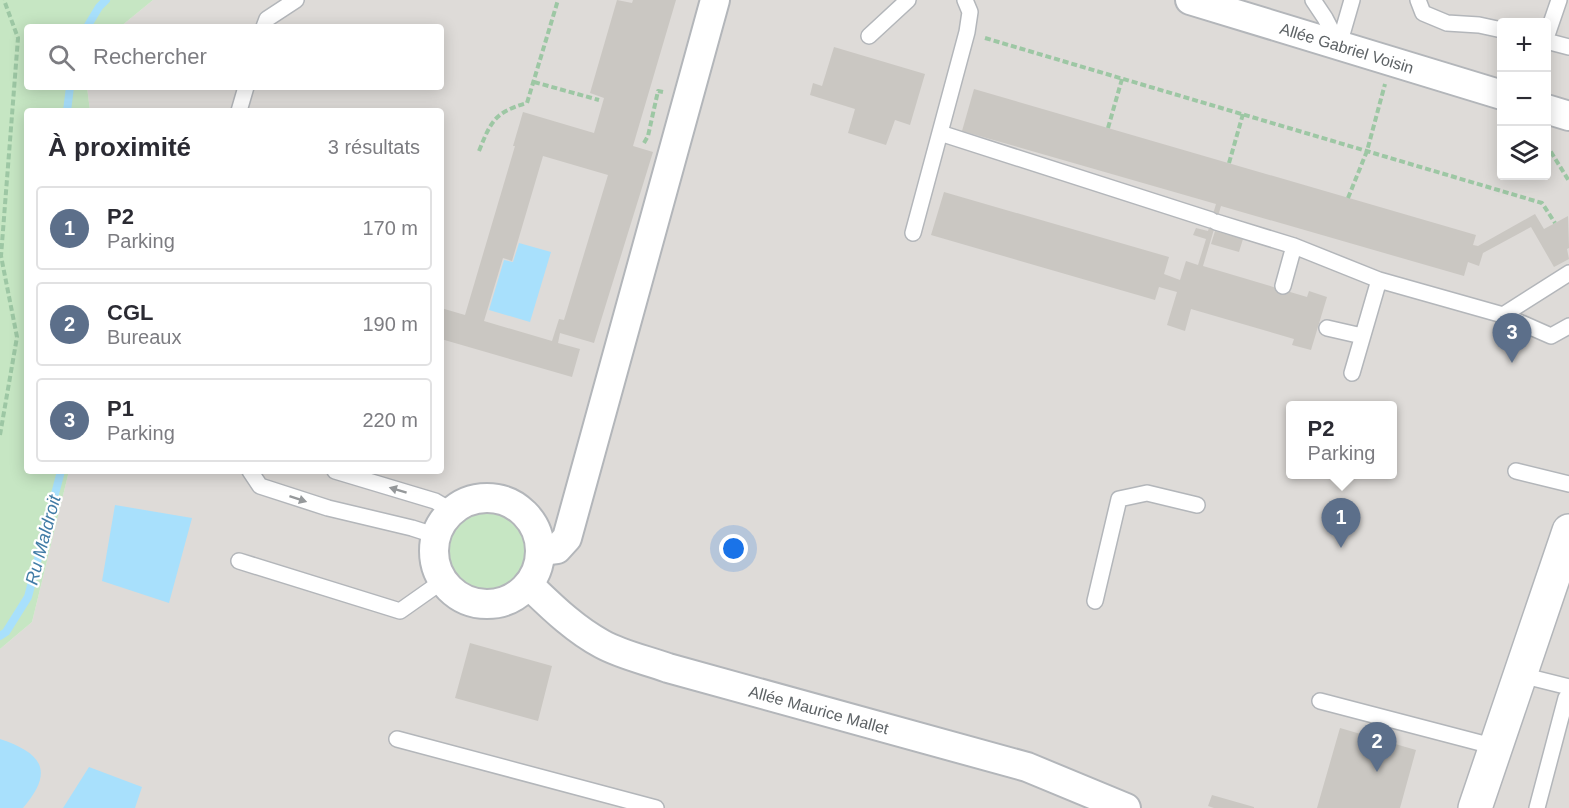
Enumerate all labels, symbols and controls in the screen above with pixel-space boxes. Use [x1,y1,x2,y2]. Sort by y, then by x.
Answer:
map controls [1497,18,1551,180]
button: + [1497,18,1551,72]
street label: Allée Gabriel Voisin [1278,19,1416,76]
search box [24,24,444,90]
icon: search [45,41,78,74]
text: Rechercher [93,44,207,69]
button: − [1497,72,1551,126]
button: layers [1497,126,1551,180]
text: À proximité [48,132,191,162]
text: 3 résultats [328,136,420,158]
text: P2 [107,204,134,229]
text: 1 [64,217,75,239]
text: 170 m [362,217,418,239]
text: Parking [107,230,175,252]
text: CGL [107,300,153,325]
text: 2 [64,313,75,335]
text: 190 m [362,313,418,335]
pin: 3 [1492,314,1532,363]
text: Bureaux [107,326,182,348]
text: P1 [107,396,134,421]
popup [1286,401,1397,479]
text: 3 [64,409,75,431]
text: 220 m [362,409,418,431]
text: P2 [1308,416,1335,441]
text: Parking [107,422,175,444]
text: Parking [1308,442,1375,464]
one-way arrow [389,485,407,494]
water label: Ru Maldroit [21,492,65,587]
one-way arrow [289,494,307,504]
pin: 1 [1322,498,1360,548]
your location [719,534,748,563]
street label: Allée Maurice Mallet [747,682,891,737]
pin: 2 [1358,722,1396,772]

